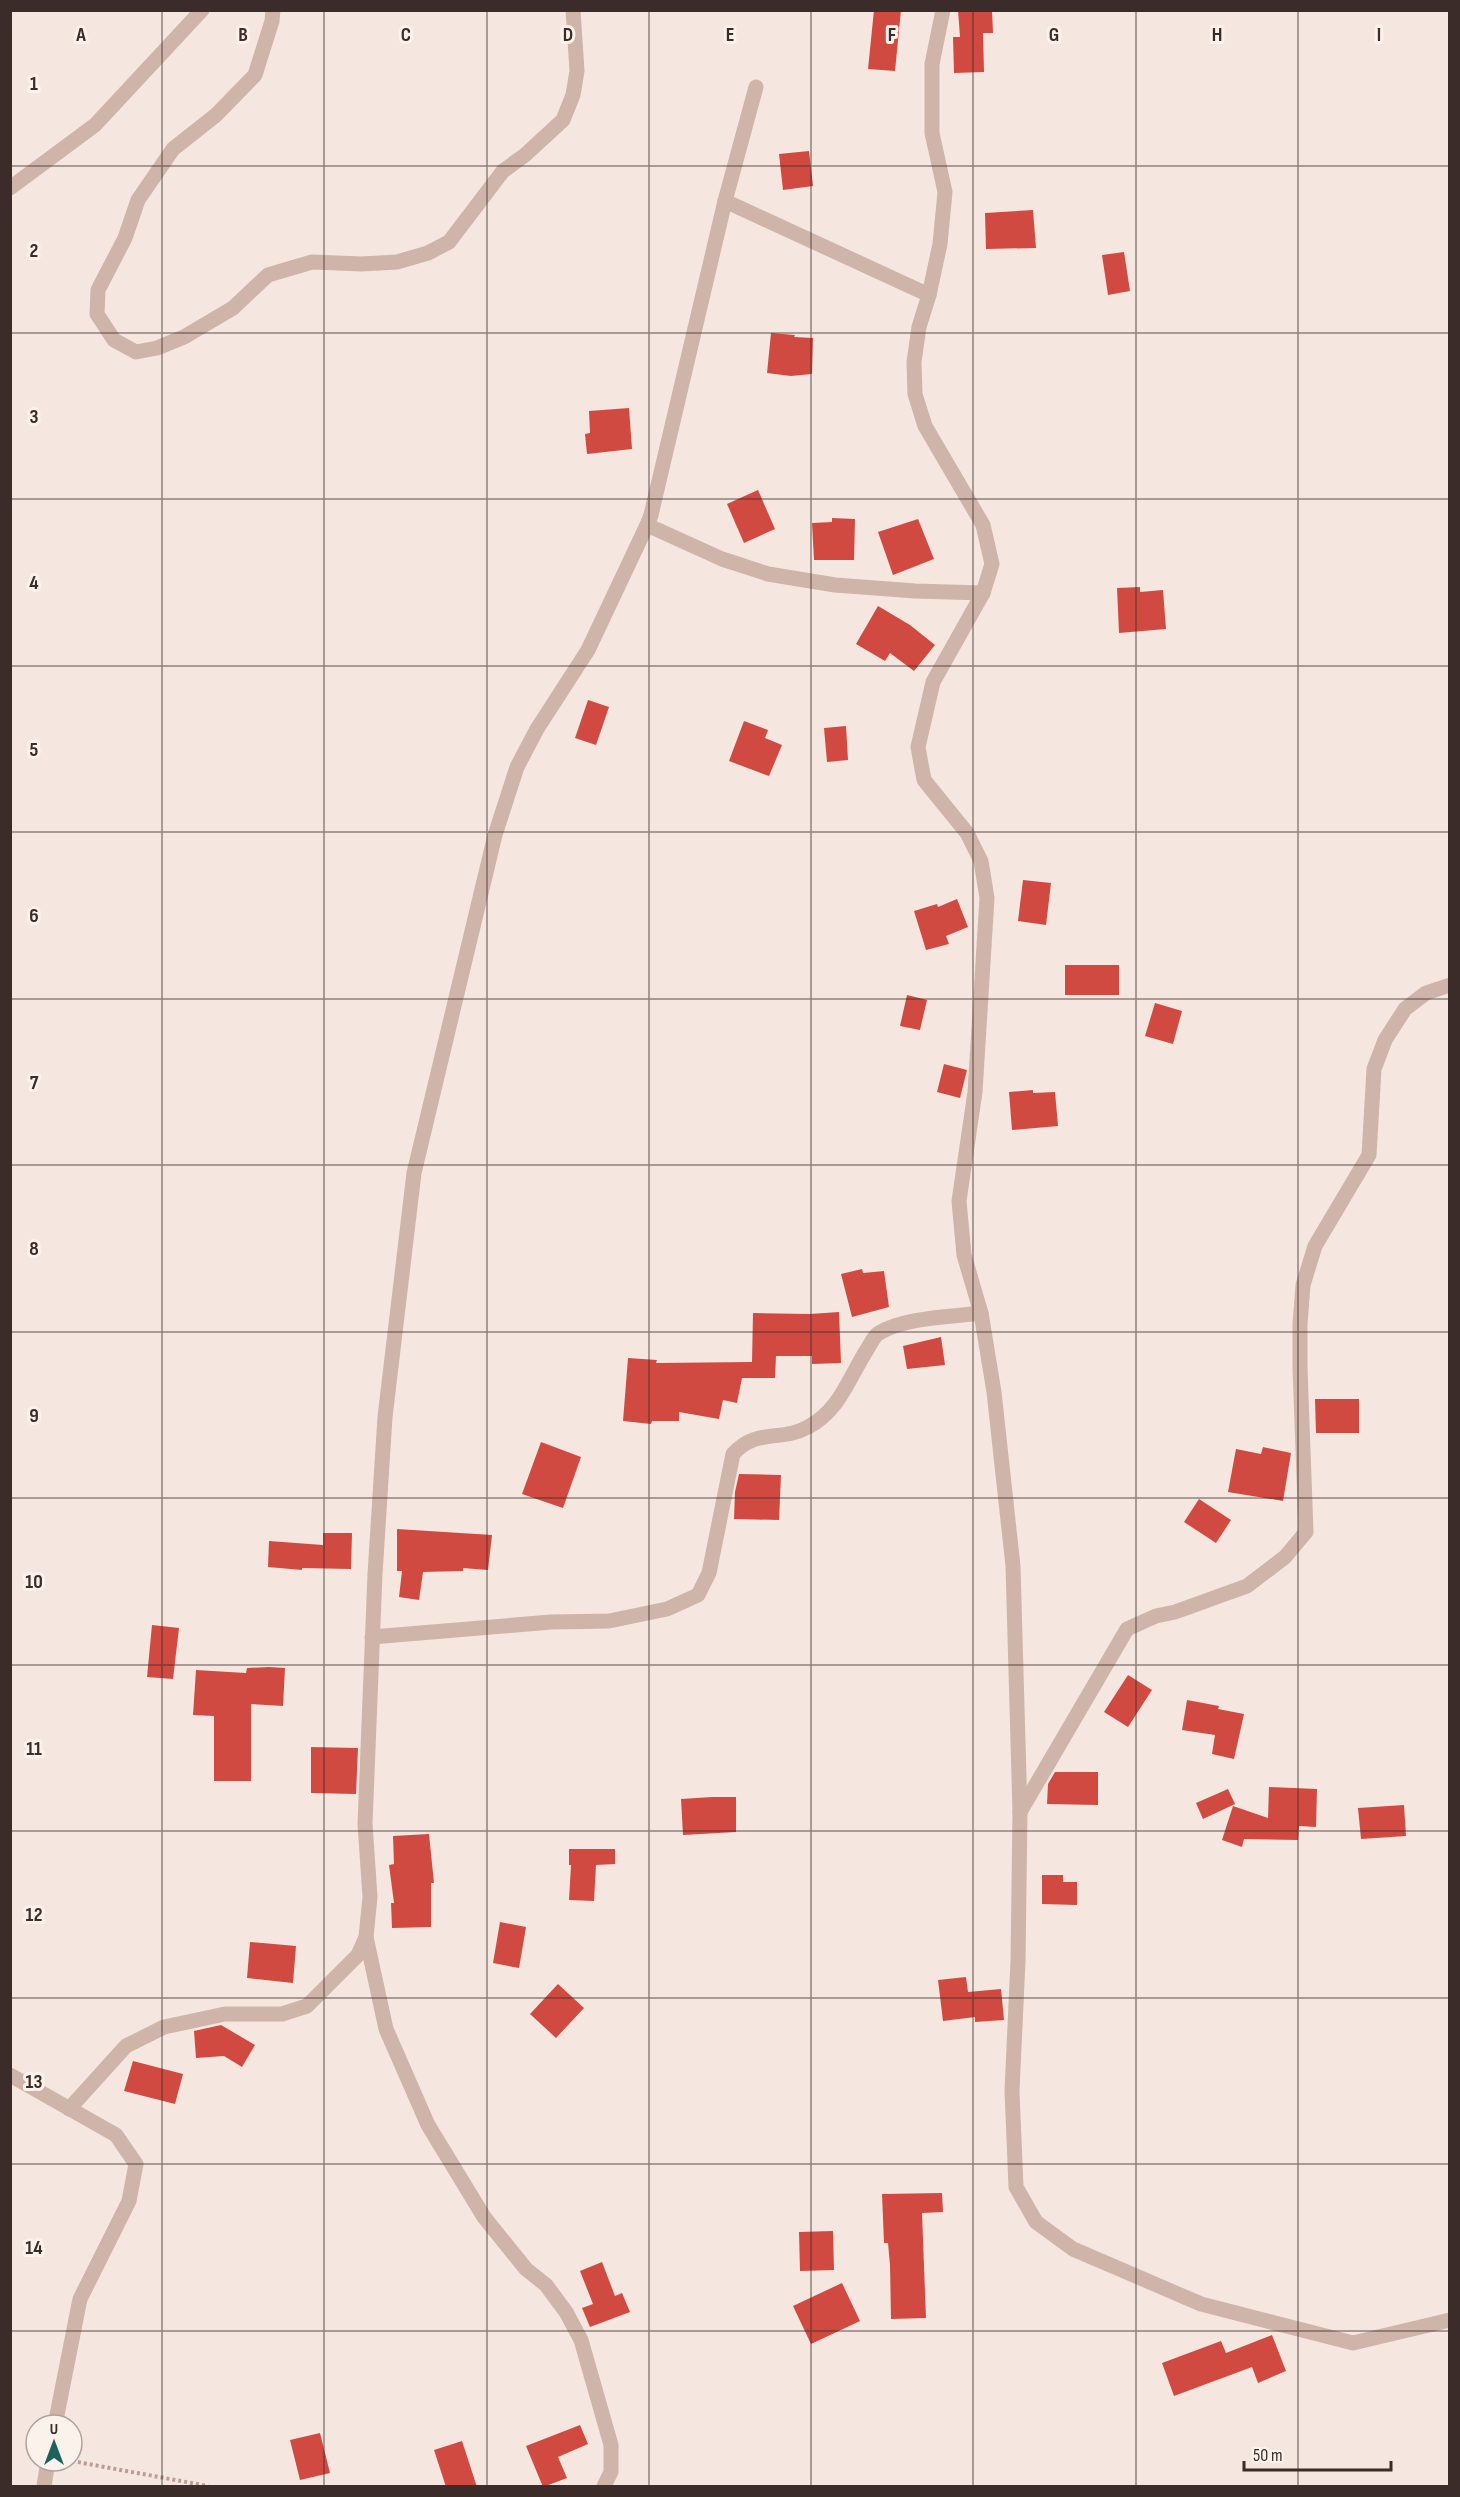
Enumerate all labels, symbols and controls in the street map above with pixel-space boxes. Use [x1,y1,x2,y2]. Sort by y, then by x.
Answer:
text: A [75,23,86,47]
text: B [238,23,248,47]
text: C [401,23,411,47]
text: D [563,23,573,47]
text: E [726,23,734,47]
text: F [888,23,896,47]
text: G [1049,23,1059,47]
text: H [1212,23,1222,47]
text: I [1377,23,1381,47]
text: 1 [30,72,38,96]
text: 2 [30,239,38,263]
text: 3 [30,405,39,429]
text: 4 [29,571,39,595]
text: 5 [30,738,39,762]
text: 6 [29,904,39,928]
text: 7 [30,1071,39,1095]
text: 8 [29,1237,39,1261]
text: 9 [29,1404,39,1428]
text: 10 [25,1570,43,1594]
text: 11 [26,1737,42,1761]
text: 12 [26,1903,42,1927]
text: 13 [26,2070,42,2094]
text: 14 [25,2236,43,2260]
north arrow [24,2413,84,2473]
text: U [50,2420,58,2439]
scale bar [1244,2434,1391,2472]
text: 50 m [1253,2445,1283,2466]

